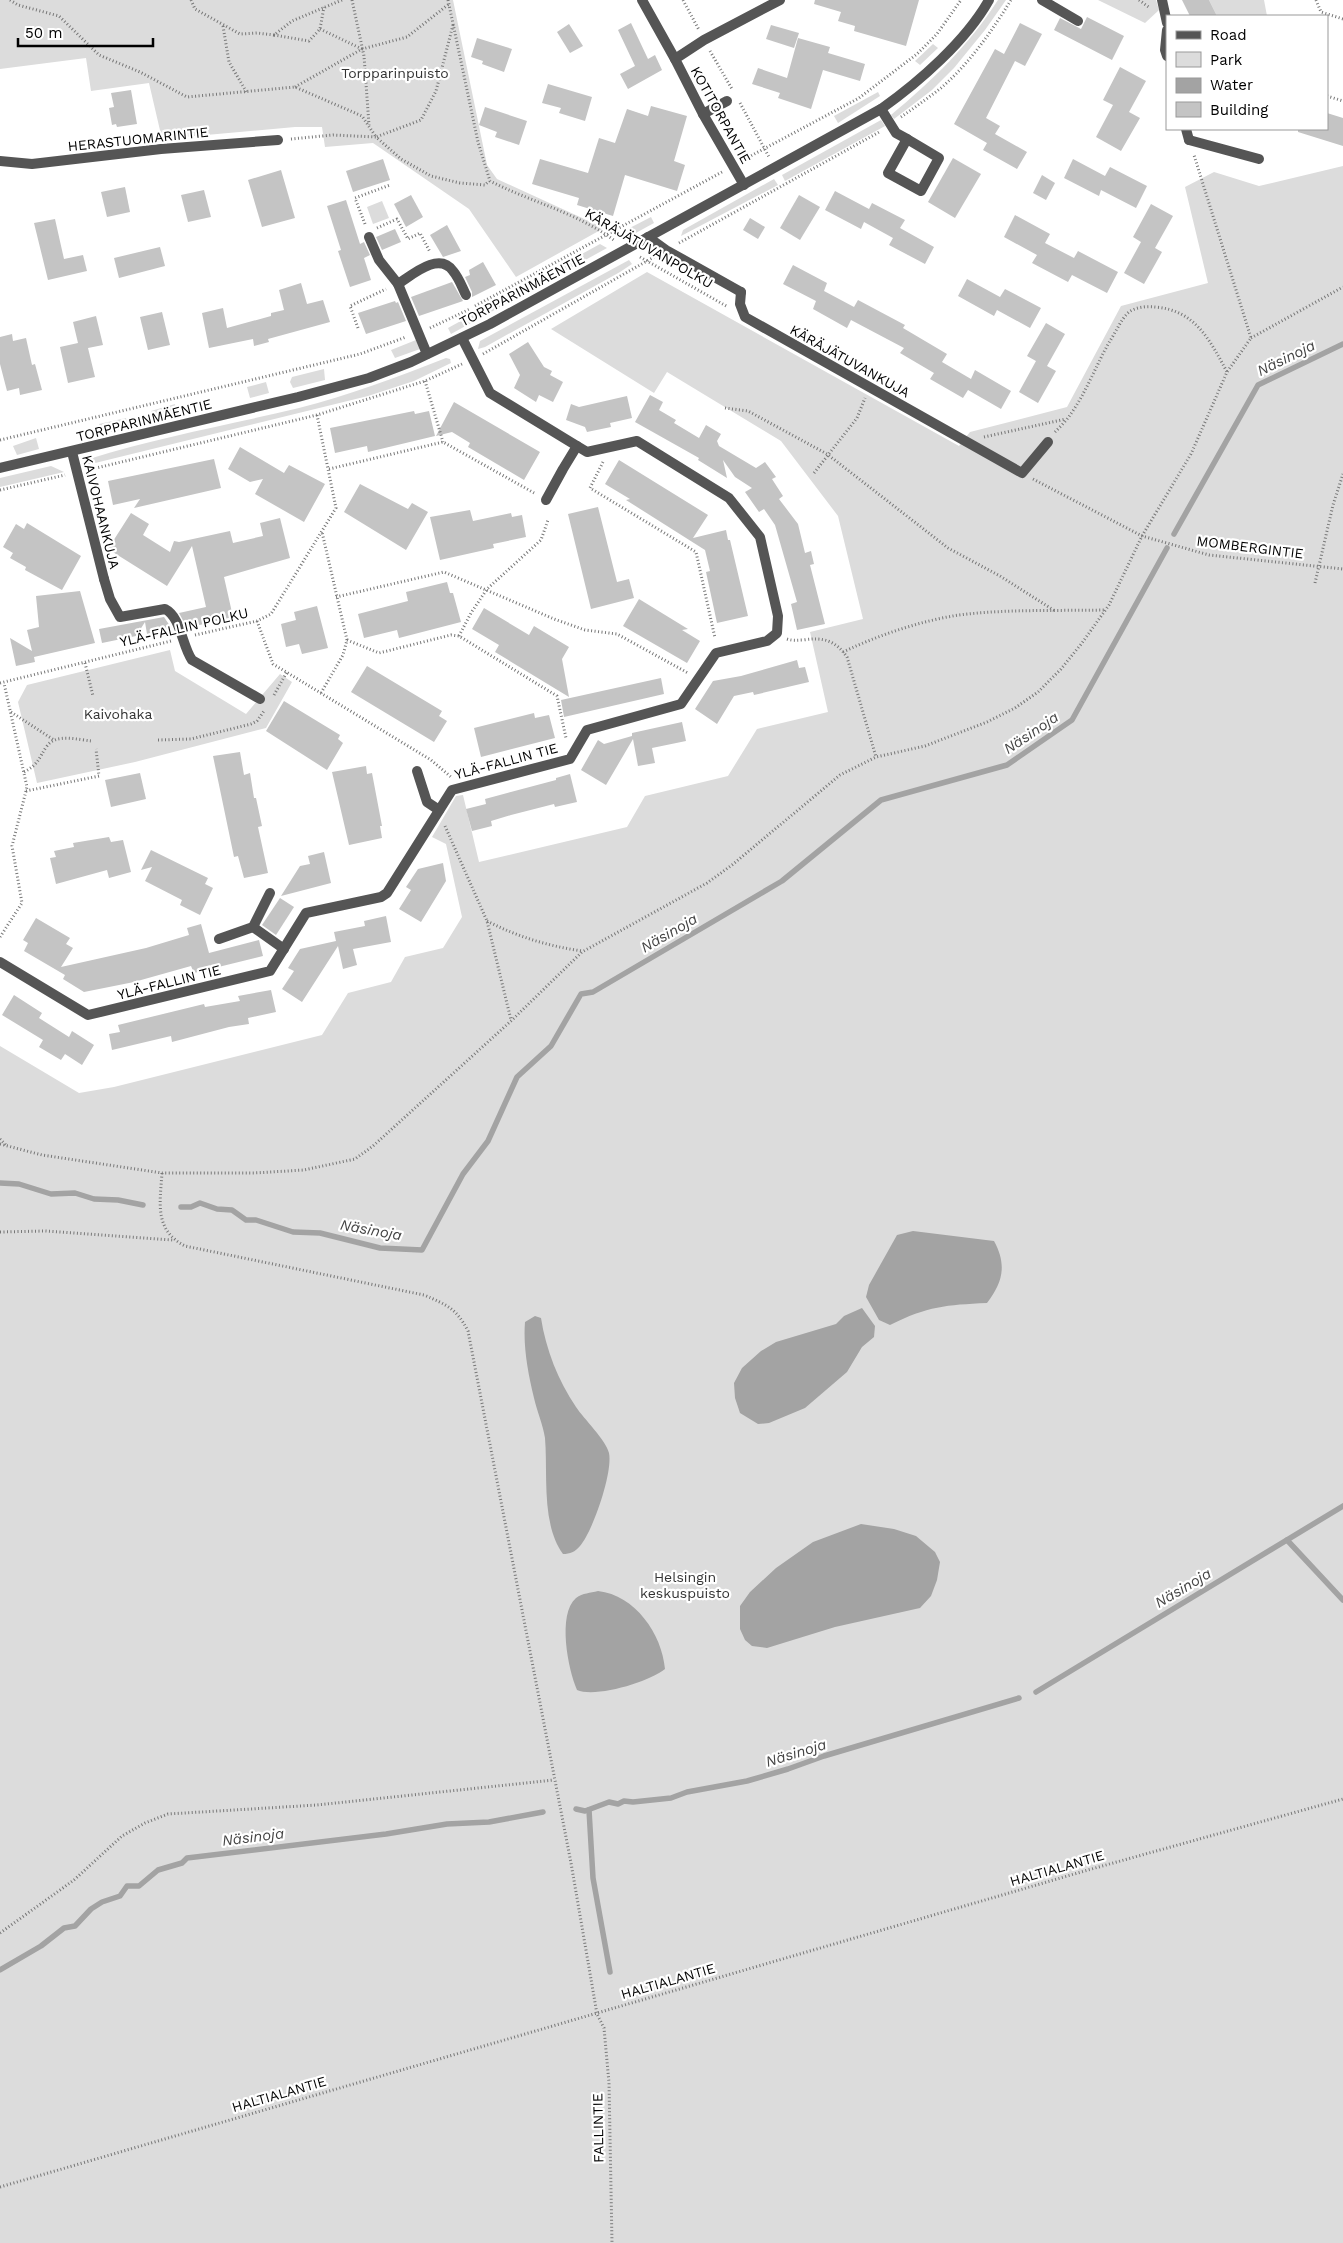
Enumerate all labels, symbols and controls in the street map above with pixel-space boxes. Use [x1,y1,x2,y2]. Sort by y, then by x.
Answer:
scale bar [18,15,152,47]
legend [1166,15,1328,130]
text: 50 m [25,24,62,42]
text: Road [1210,26,1247,44]
text: Park [1210,51,1243,69]
street label: KOTITORPANTIE [688,64,754,166]
park label: Torpparinpuisto [341,65,449,81]
text: Water [1210,76,1253,94]
text: Building [1210,101,1268,119]
street label: HERASTUOMARINTIE [67,124,209,154]
street label: KÄRÄJÄTUVANPOLKU [582,205,716,291]
street label: TORPPARINMÄENTIE [457,250,587,330]
street label: KÄRÄJÄTUVANKUJA [787,321,913,401]
water label: Näsinoja [1254,336,1318,380]
street label: TORPPARINMÄENTIE [75,395,214,445]
street label: KAIVOHAANKUJA [79,453,123,571]
street label: MOMBERGINTIE [1196,532,1305,562]
street label: YLÄ-FALLIN POLKU [118,604,250,650]
park label: Kaivohaka [84,706,152,722]
water label: Näsinoja [1000,708,1062,758]
street label: YLÄ-FALLIN TIE [453,740,559,782]
water label: Näsinoja [637,910,701,956]
street label: YLÄ-FALLIN TIE [116,961,222,1003]
water label: Näsinoja [339,1216,403,1244]
water label: Näsinoja [1152,1564,1214,1612]
park label: Helsingin keskuspuisto [640,1569,730,1601]
water label: Näsinoja [764,1735,828,1771]
water label: Näsinoja [221,1824,285,1850]
street label: HALTIALANTIE [1008,1847,1106,1889]
street label: HALTIALANTIE [619,1960,717,2002]
street label: HALTIALANTIE [230,2073,328,2115]
street label: FALLINTIE [589,2093,607,2163]

